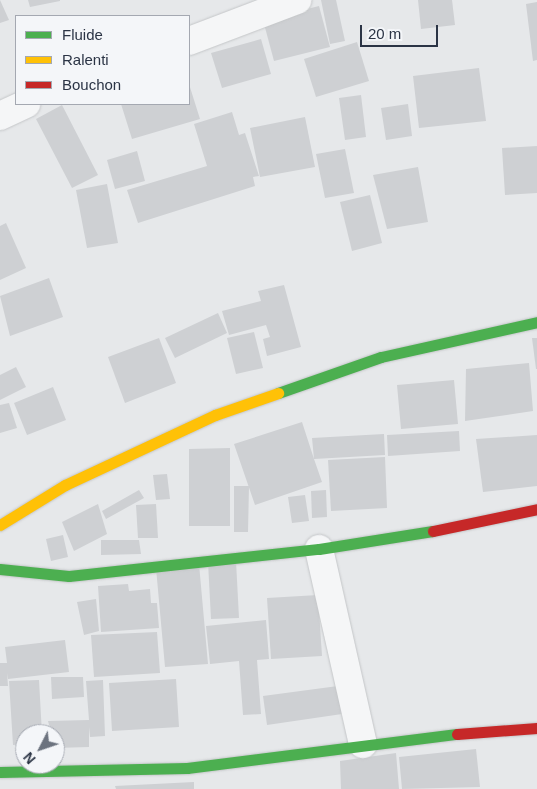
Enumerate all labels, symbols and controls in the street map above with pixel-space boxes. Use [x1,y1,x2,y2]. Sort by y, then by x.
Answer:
legend [15,15,190,105]
scale bar [362,15,440,47]
text: 20 m [368,25,401,42]
text: Fluide [62,26,103,43]
text: Ralenti [62,51,109,68]
text: Bouchon [62,76,121,93]
north arrow [15,724,65,774]
text: N [20,749,39,767]

